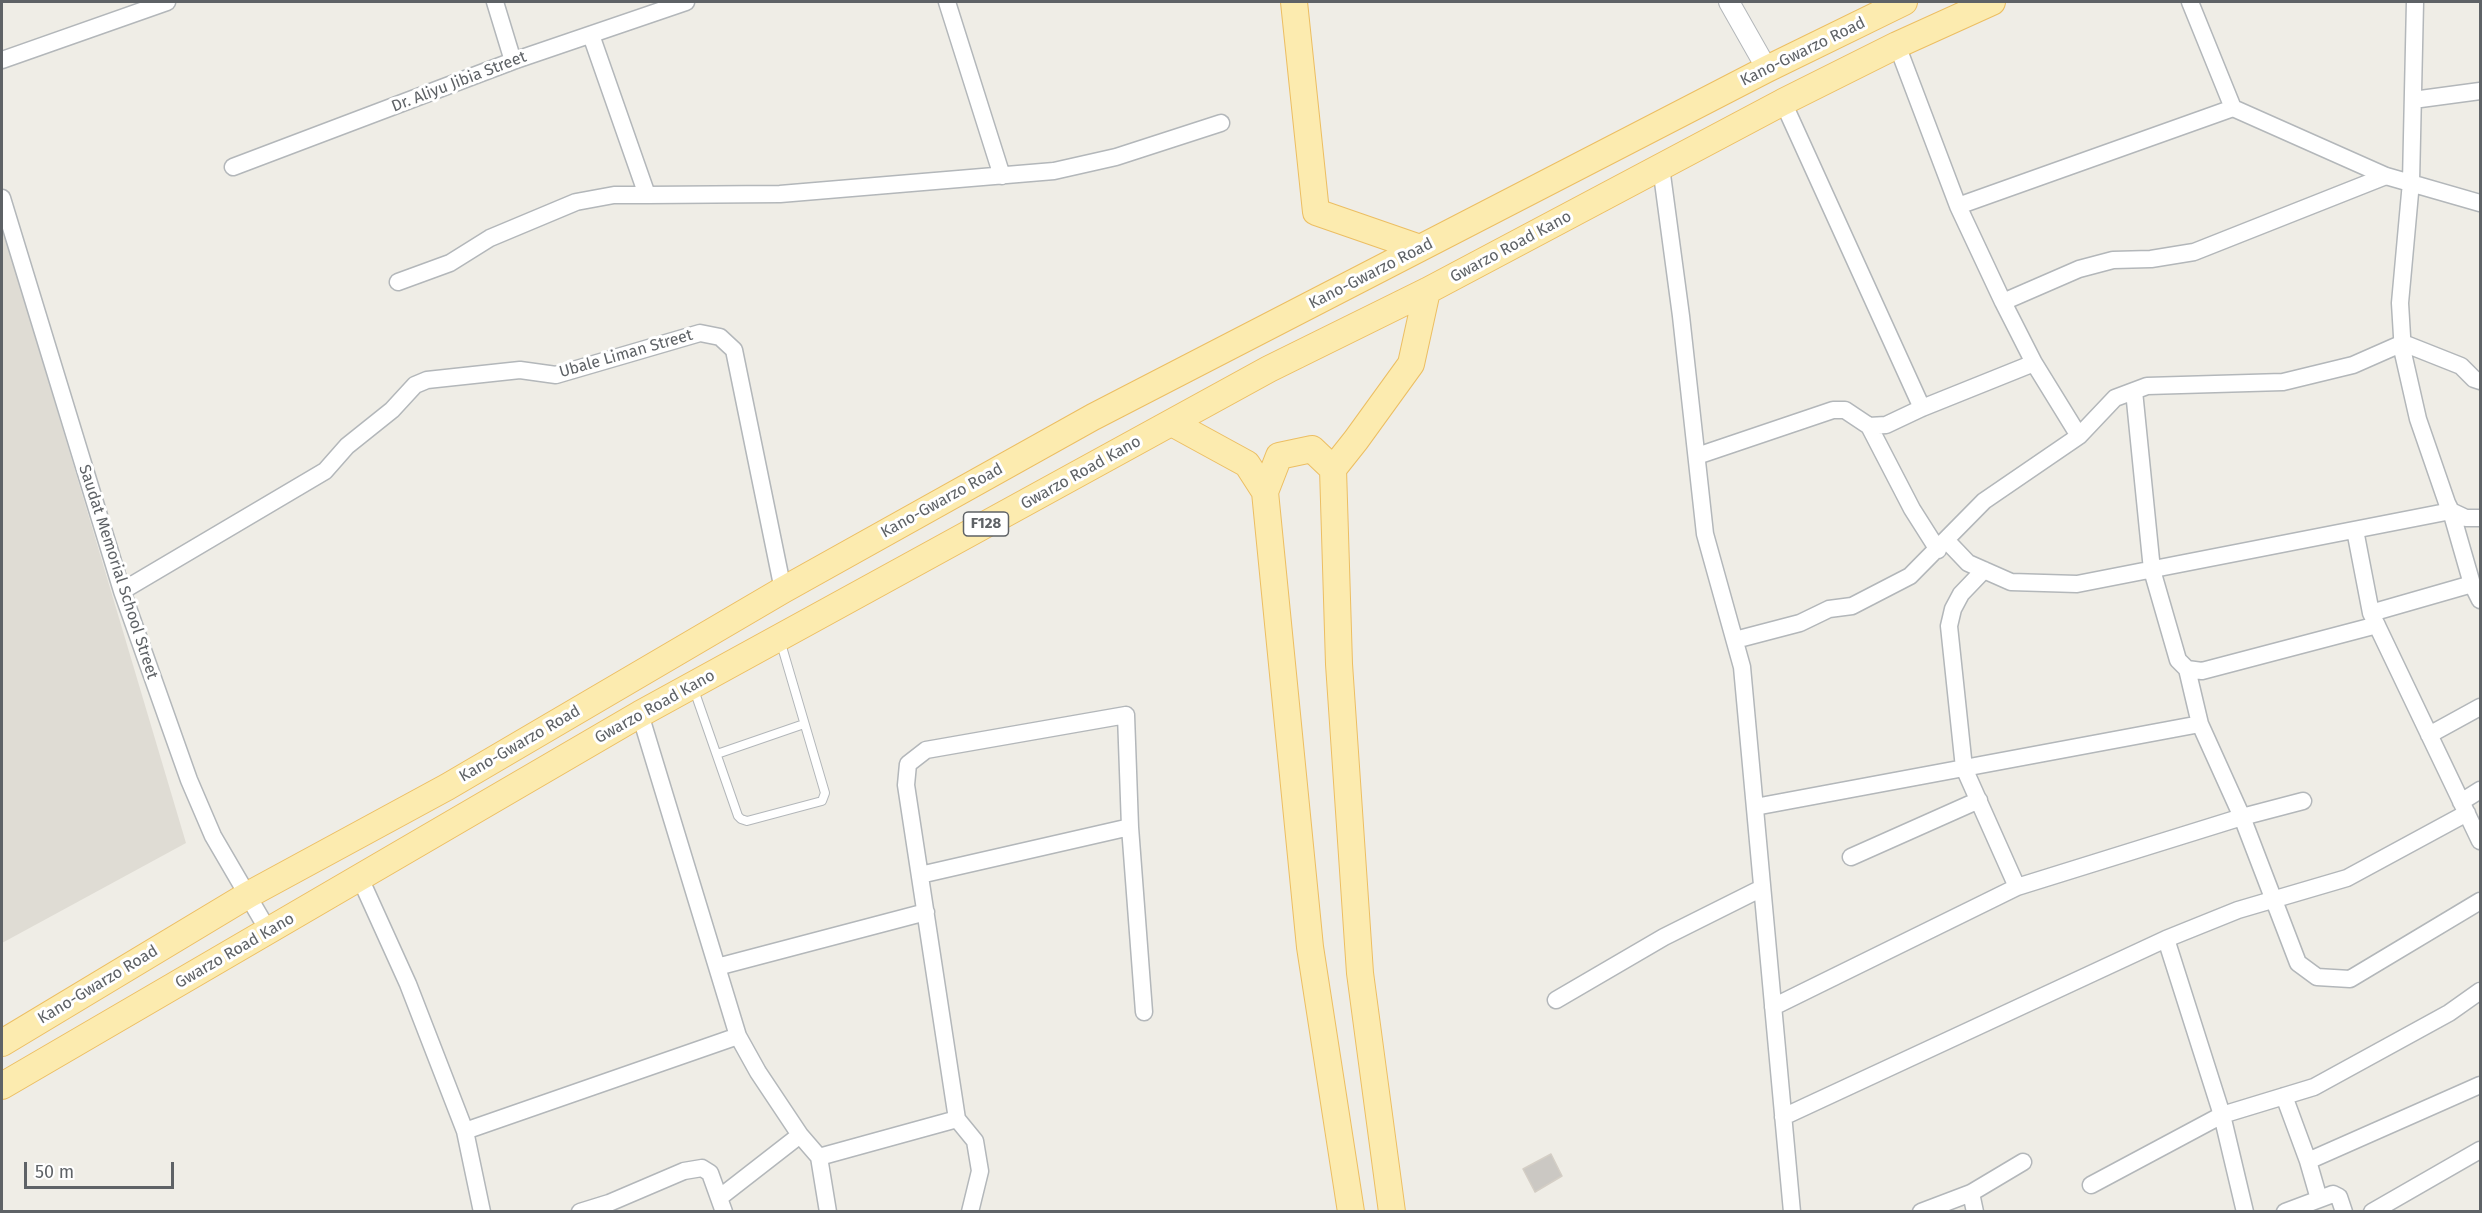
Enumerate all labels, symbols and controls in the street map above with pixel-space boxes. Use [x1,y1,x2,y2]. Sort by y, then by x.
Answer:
street label: Kano-Gwarzo Road [1737,13,1869,91]
street label: Dr. Aliyu Jibia Street [389,47,529,117]
street label: Gwarzo Road Kano [1447,207,1575,287]
street label: Kano-Gwarzo Road [1306,234,1436,314]
street label: Ubale Liman Street [557,326,695,382]
street label: Gwarzo Road Kano [1018,432,1144,514]
street label: Kano-Gwarzo Road [878,459,1006,543]
street label: Saudat Memorial School Street [74,462,162,682]
road number: F128 [964,512,1008,536]
street label: Gwarzo Road Kano [592,666,718,748]
street label: Kano-Gwarzo Road [456,702,584,786]
street label: Gwarzo Road Kano [172,909,298,993]
street label: Kano-Gwarzo Road [34,942,162,1028]
scale bar [27,1150,177,1188]
text: 50 m [35,1161,74,1183]

